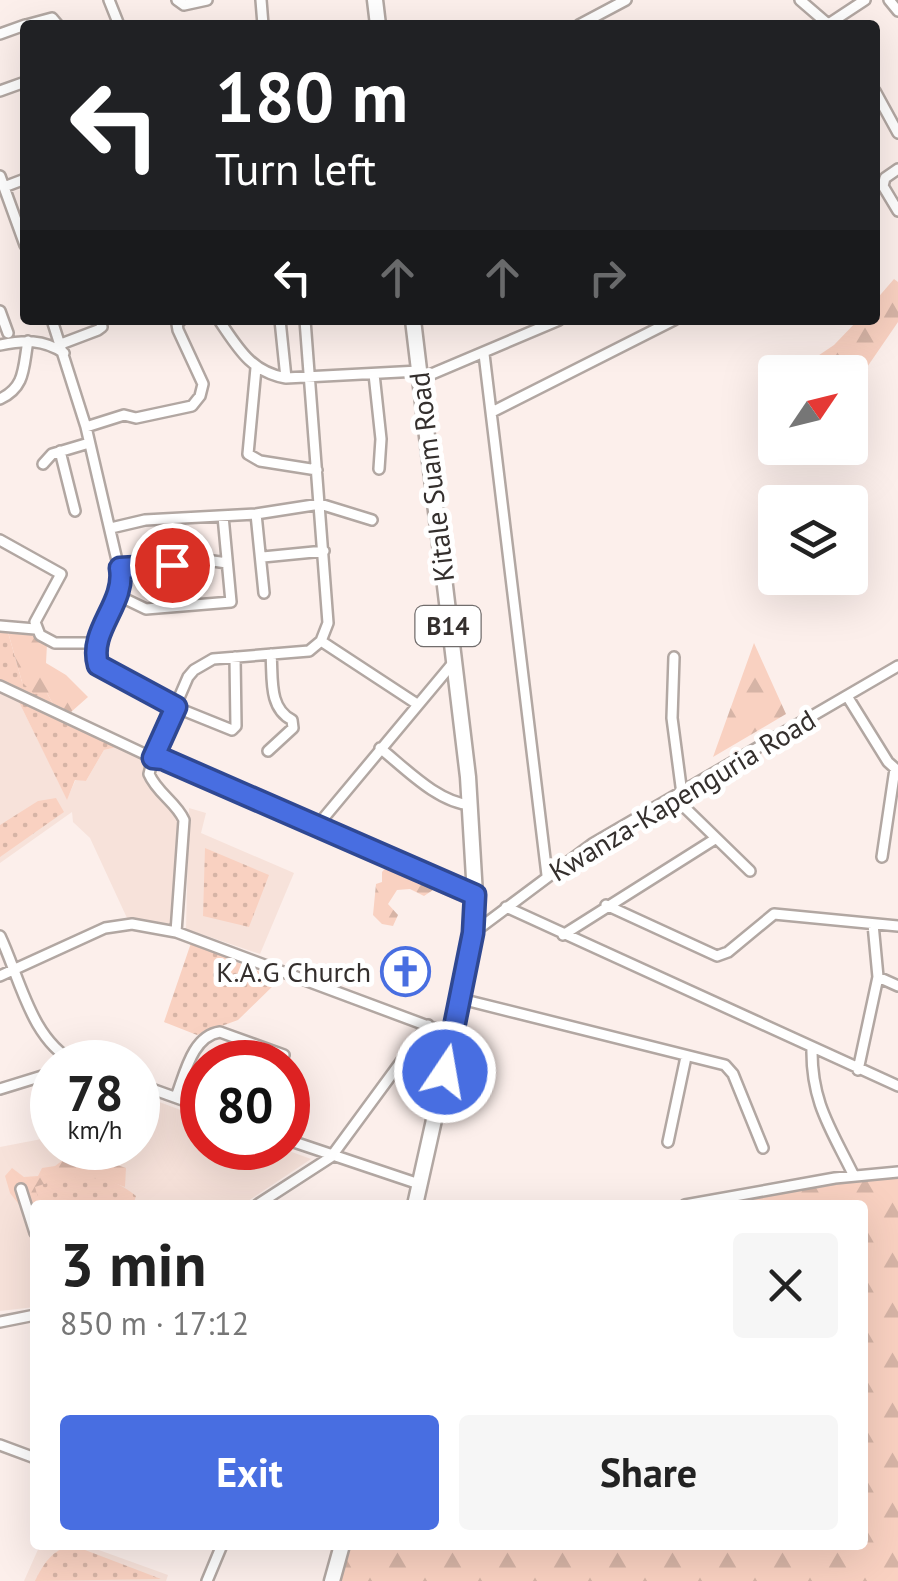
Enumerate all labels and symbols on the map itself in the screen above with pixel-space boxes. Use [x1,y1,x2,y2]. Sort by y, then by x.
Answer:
north arrow [758,355,868,465]
street label: Kitale Suam Road [400,370,462,584]
pin [130,523,215,608]
road number: B14 [416,606,480,646]
street label: Kwanza-Kapenguria Road [542,701,822,889]
church icon: K.A.G Church [380,945,432,997]
place label: K.A.G Church [216,953,371,990]
position arrow [393,1020,497,1124]
speed limit sign: 80 [180,1040,310,1170]

